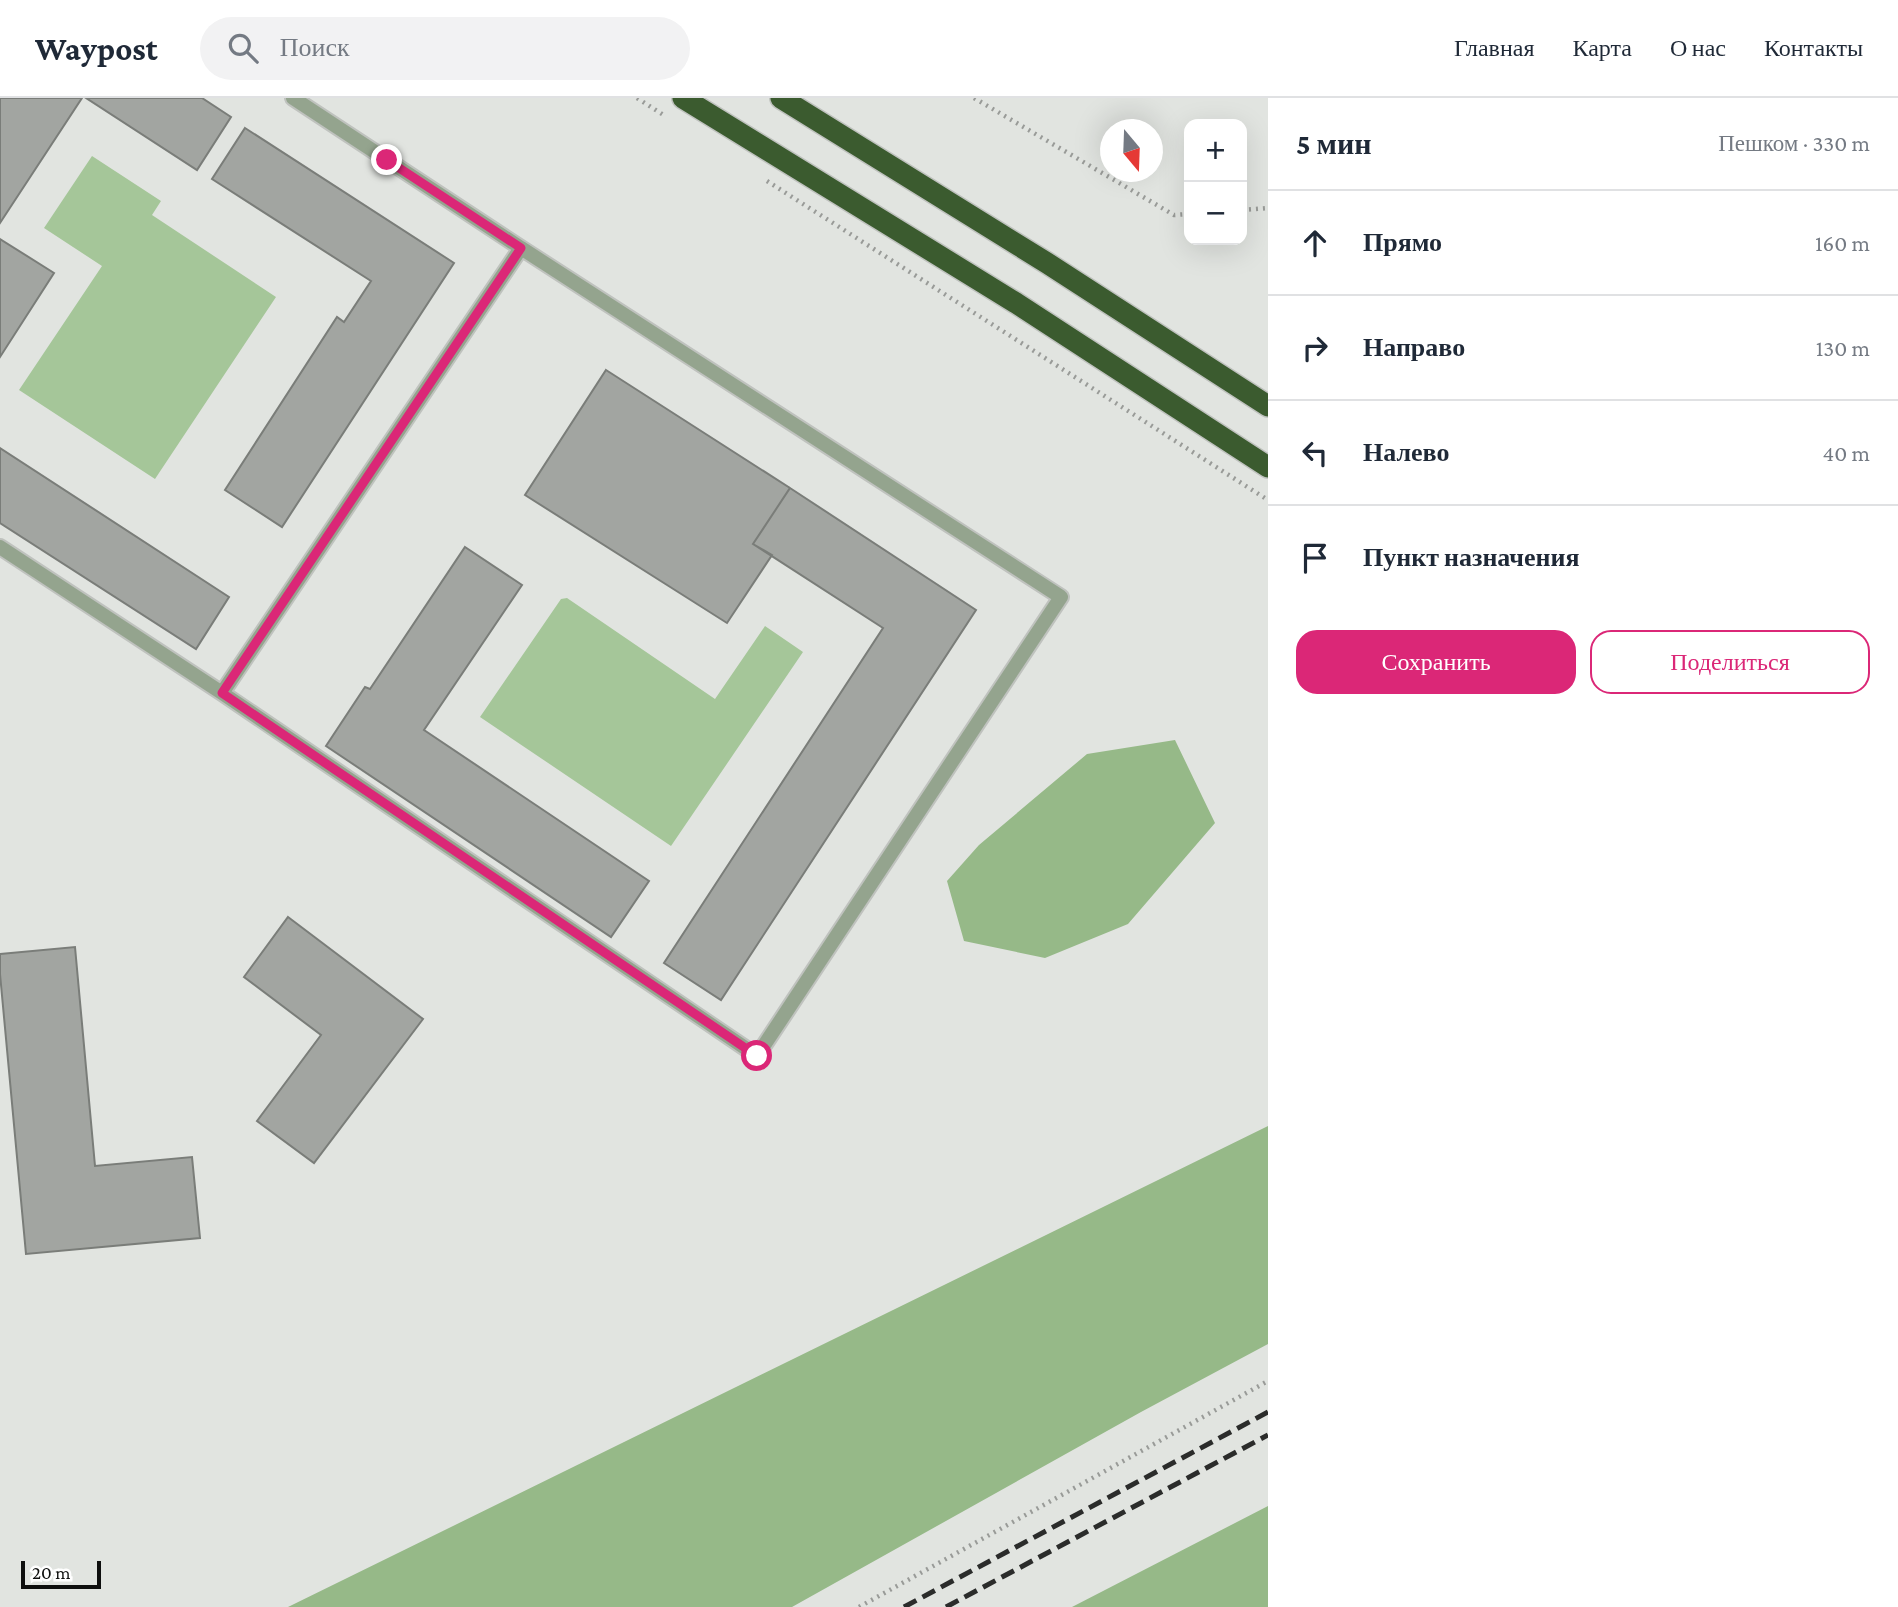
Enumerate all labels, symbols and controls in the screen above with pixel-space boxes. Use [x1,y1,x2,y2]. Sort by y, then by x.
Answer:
search box [200,17,690,80]
icon: search [224,29,262,67]
text: Waypost [35,30,158,67]
text: Поиск [280,33,350,62]
text: Главная [1454,34,1535,61]
text: Карта [1573,34,1632,61]
text: О нас [1670,34,1726,61]
text: Контакты [1764,34,1863,61]
north arrow [1100,119,1163,182]
map controls [1184,119,1247,245]
button: + [1184,119,1247,182]
text: 5 мин [1296,127,1371,160]
text: Пешком · 330 m [1718,130,1870,156]
route end [371,144,402,175]
button: − [1184,182,1247,245]
icon: ahead [1296,224,1334,262]
text: Прямо [1363,228,1442,257]
text: 160 m [1815,230,1870,256]
icon: right [1296,329,1334,367]
text: Направо [1363,333,1465,362]
text: 130 m [1816,335,1870,361]
icon: left [1296,434,1334,472]
text: Налево [1363,438,1449,467]
text: 40 m [1822,440,1870,466]
icon: arrive [1296,539,1334,577]
text: Пункт назначения [1363,543,1580,572]
button: Сохранить [1296,630,1576,694]
button: Поделиться [1590,630,1870,694]
route start [741,1040,772,1071]
scale bar [21,1558,102,1590]
text: 20 m [32,1562,71,1583]

